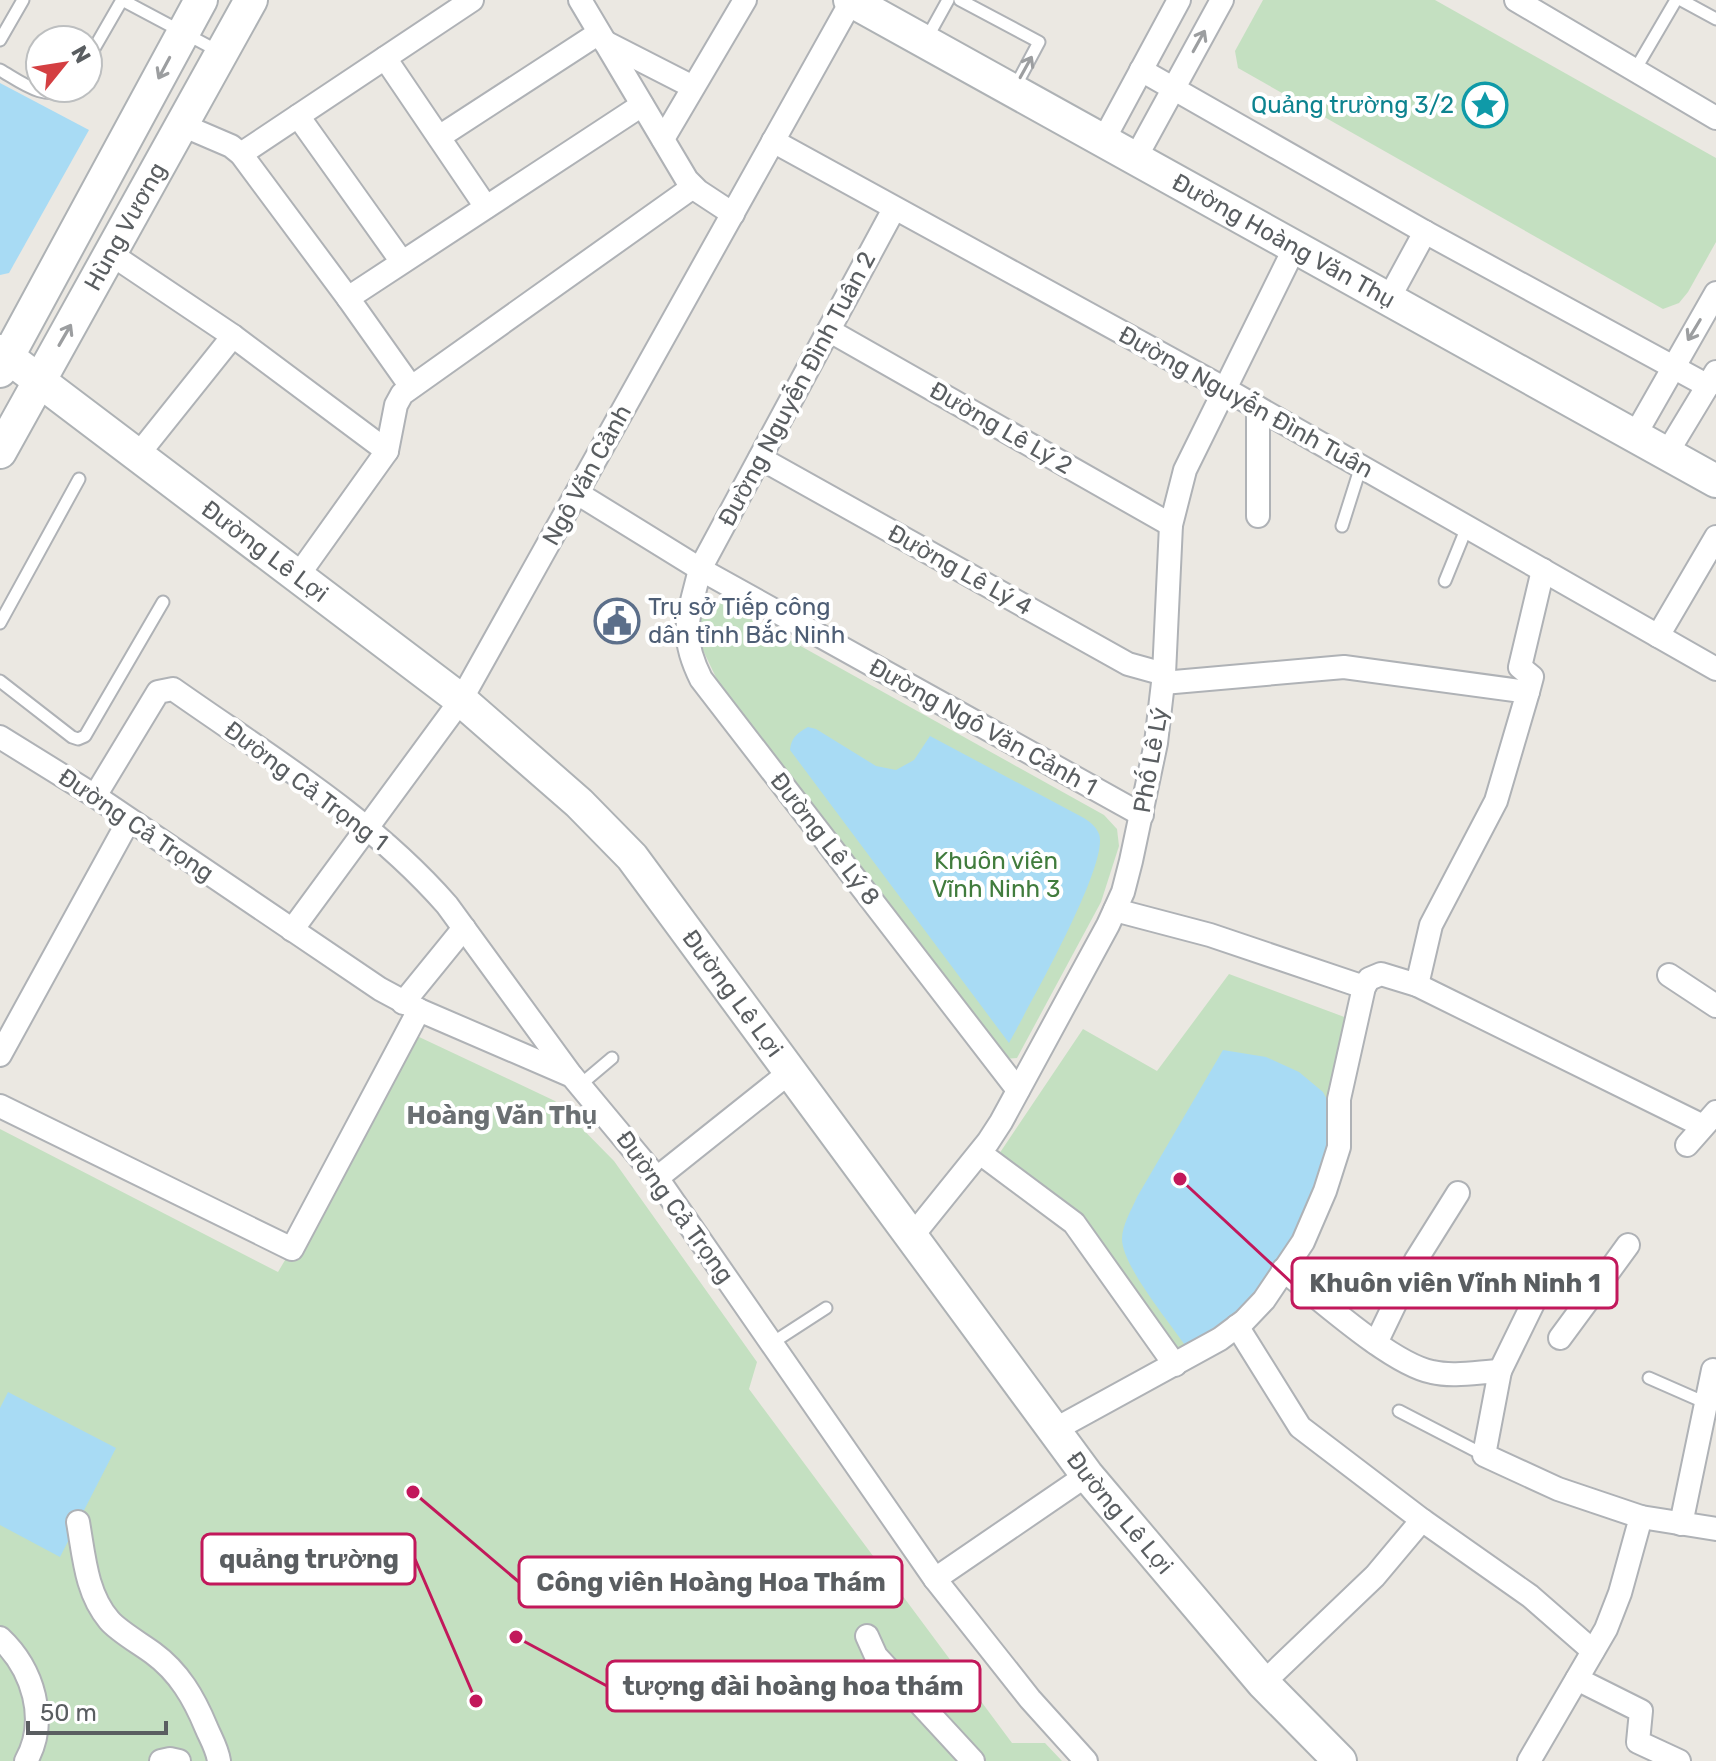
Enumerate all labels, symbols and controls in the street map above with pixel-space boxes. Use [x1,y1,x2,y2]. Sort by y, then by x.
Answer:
north arrow [24,24,104,104]
one-way arrow [1192,30,1207,54]
text: N [65,41,97,68]
one-way arrow [1018,55,1034,79]
one-way arrow [156,56,171,80]
place icon: Quảng trường 3/2 [1461,81,1509,129]
place label: Quảng trường 3/2 [1251,91,1454,119]
street label: Hùng Vương [79,158,172,295]
street label: Đường Hoàng Văn Thụ [1167,168,1400,314]
street label: Đường Nguyễn Đình Tuân 2 [713,247,881,531]
one-way arrow [1686,318,1702,341]
street label: Đường Nguyễn Đình Tuân [1114,320,1378,484]
one-way arrow [57,324,73,347]
street label: Đường Lê Lý 2 [925,376,1077,480]
street label: Ngô Văn Cảnh [537,400,637,550]
street label: Đường Lê Lợi [196,495,333,608]
street label: Đường Lê Lý 4 [883,519,1037,621]
place label: Trụ sở Tiếp công dân tỉnh Bắc Ninh [648,591,845,649]
public building icon: Trụ sở Tiếp công dân tỉnh Bắc Ninh [593,597,641,645]
street label: Đường Ngô Văn Cảnh 1 [864,653,1102,801]
street label: Phố Lê Lý [1126,705,1174,815]
street label: Đường Cả Trọng 1 [219,715,393,857]
street label: Đường Cả Trọng [53,763,219,887]
street label: Đường Lê Lý 8 [764,767,886,911]
park label: Khuôn viên Vĩnh Ninh 3 [932,847,1060,903]
street label: Đường Lê Lợi [676,924,789,1063]
district label: Hoàng Văn Thụ [407,1100,597,1131]
street label: Đường Cả Trọng [610,1125,740,1289]
callout: Khuôn viên Vĩnh Ninh 1 [1292,1258,1617,1308]
text: Khuôn viên Vĩnh Ninh 1 [1309,1268,1601,1299]
street label: Đường Lê Lợi [1061,1446,1179,1580]
callout: quảng trường [202,1534,415,1584]
text: quảng trường [219,1544,399,1575]
callout: Công viên Hoàng Hoa Thám [519,1557,902,1607]
text: Công viên Hoàng Hoa Thám [536,1567,886,1598]
callout: tượng đài hoàng hoa thám [607,1661,980,1711]
text: tượng đài hoàng hoa thám [622,1671,964,1702]
scale bar [28,1685,166,1735]
text: 50 m [40,1699,97,1727]

